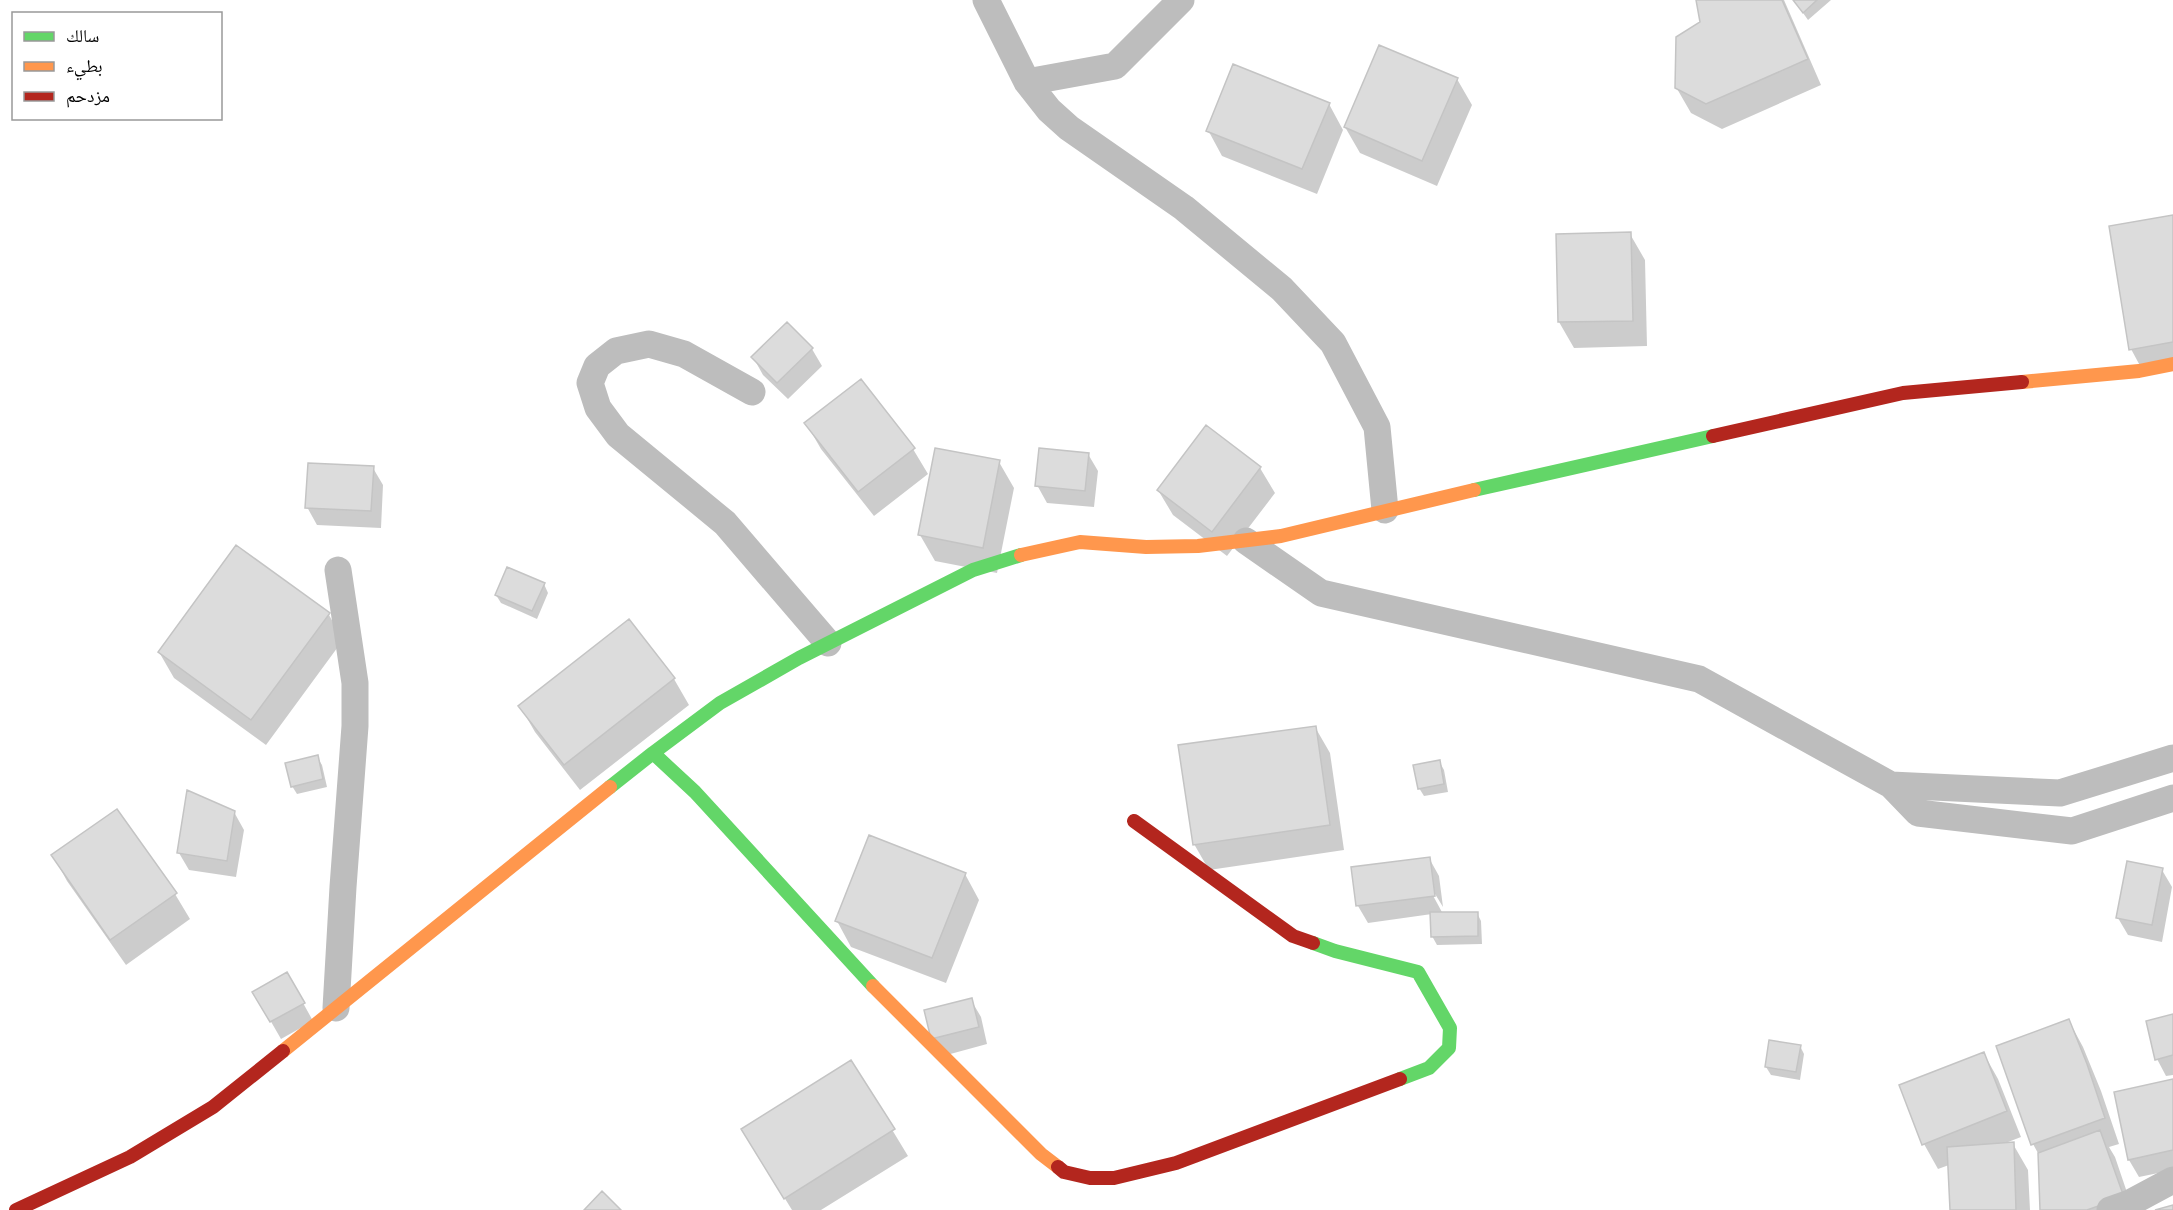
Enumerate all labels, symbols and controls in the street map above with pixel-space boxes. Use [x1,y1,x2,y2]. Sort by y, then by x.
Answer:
legend [12,12,222,120]
text: سالك [66,26,99,46]
text: بطيء [66,56,103,81]
text: مزدحم [66,86,110,108]

